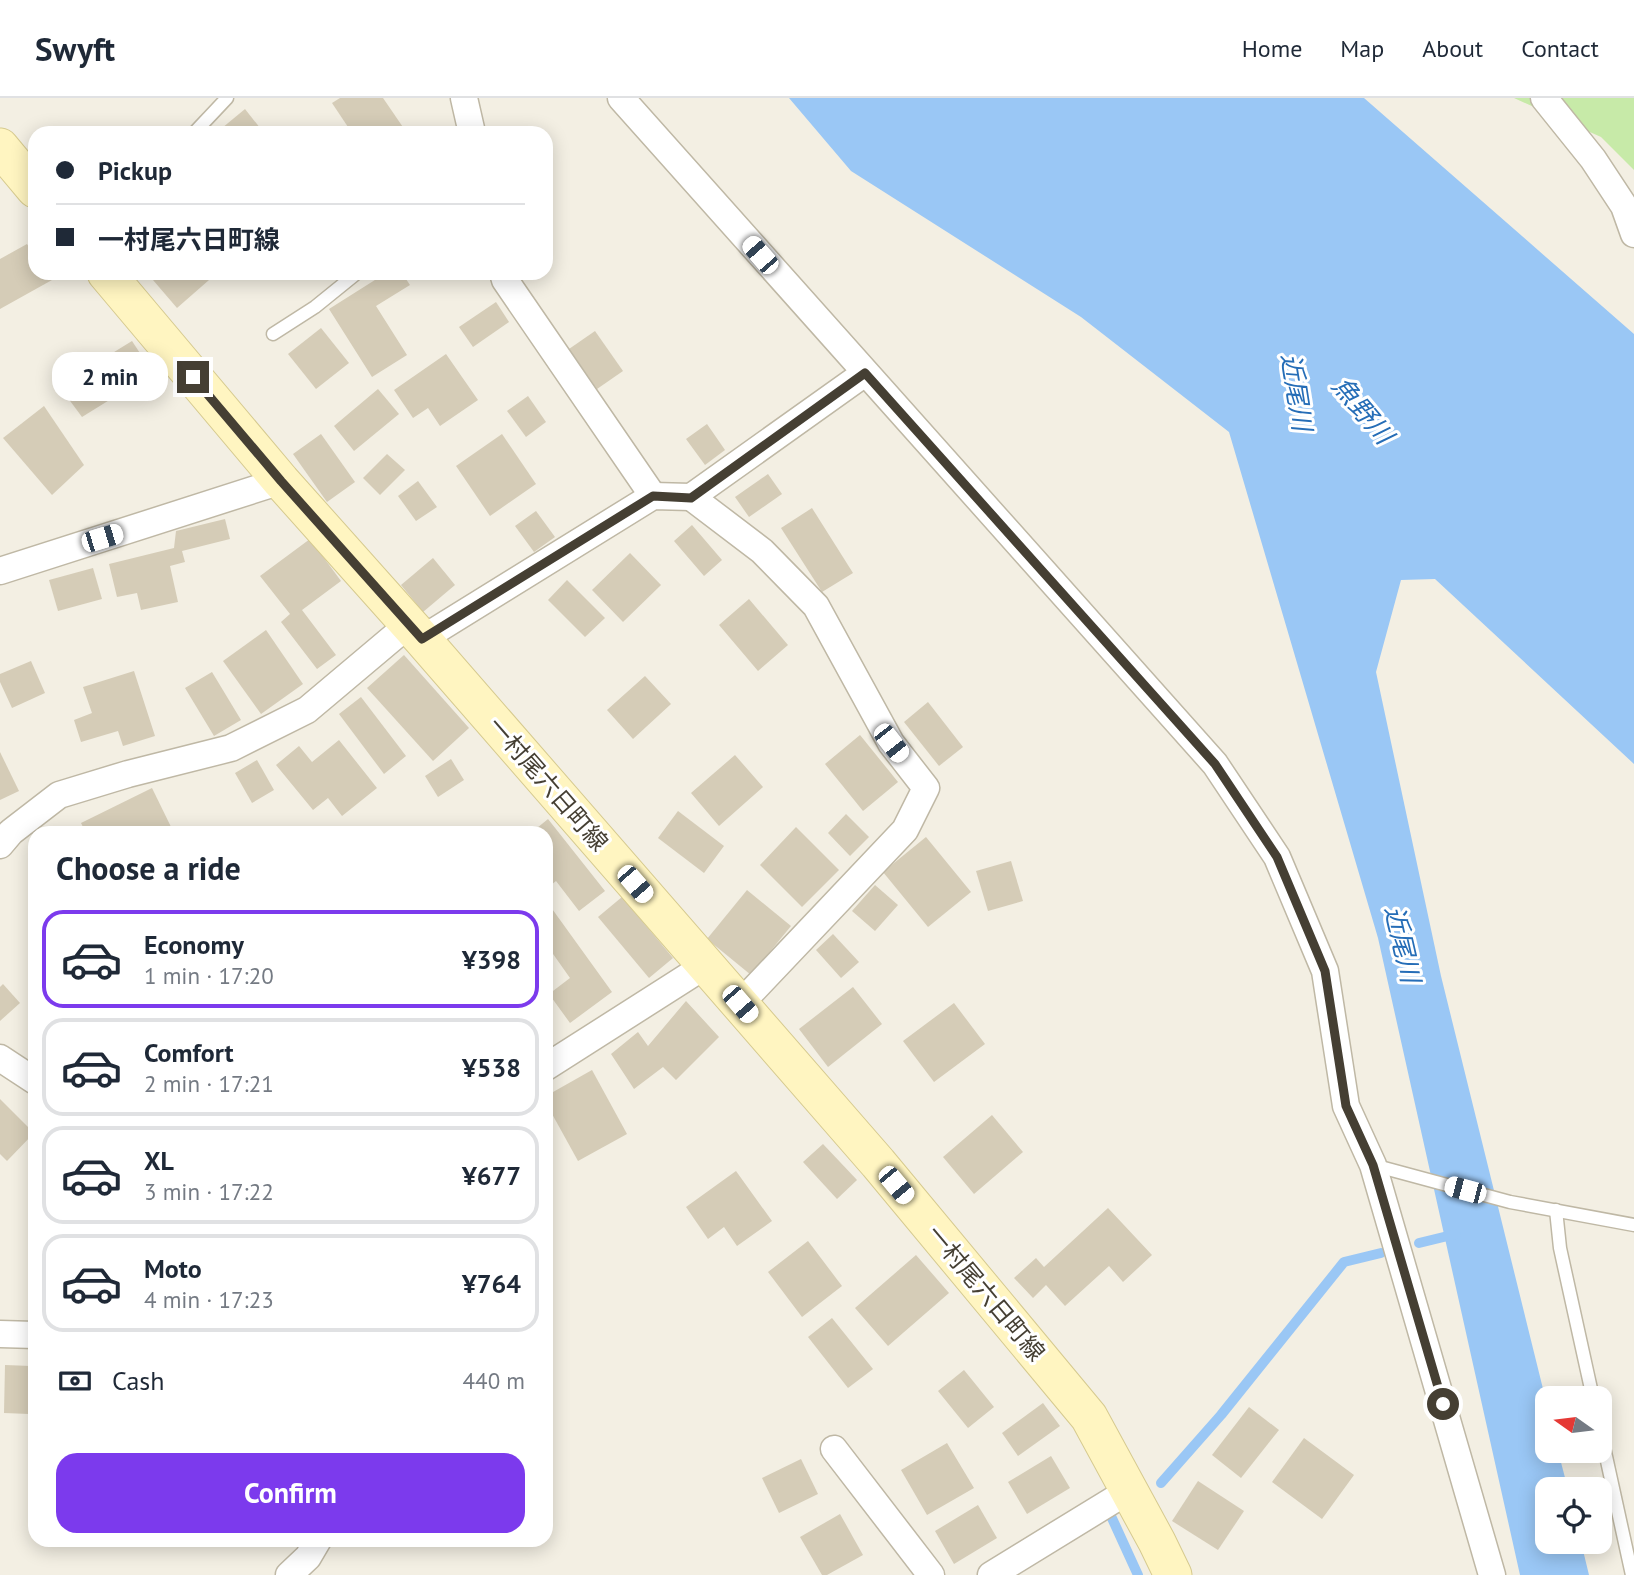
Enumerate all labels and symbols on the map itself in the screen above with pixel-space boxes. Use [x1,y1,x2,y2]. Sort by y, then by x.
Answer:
car [739,232,782,278]
water label: 近尾川 [1275,351,1320,436]
callout: 2 min [53,352,168,402]
route end [177,361,209,393]
water label: 魚野川 [1325,370,1403,453]
car [79,522,126,554]
street label: 一村尾六日町線 [481,710,615,858]
car [870,720,913,766]
car [614,861,657,907]
water label: 近尾川 [1378,902,1429,989]
car [719,981,762,1027]
car [875,1162,918,1208]
car [1442,1174,1489,1206]
street label: 一村尾六日町線 [920,1219,1052,1367]
north arrow [1535,1386,1612,1463]
route start [1427,1388,1459,1420]

